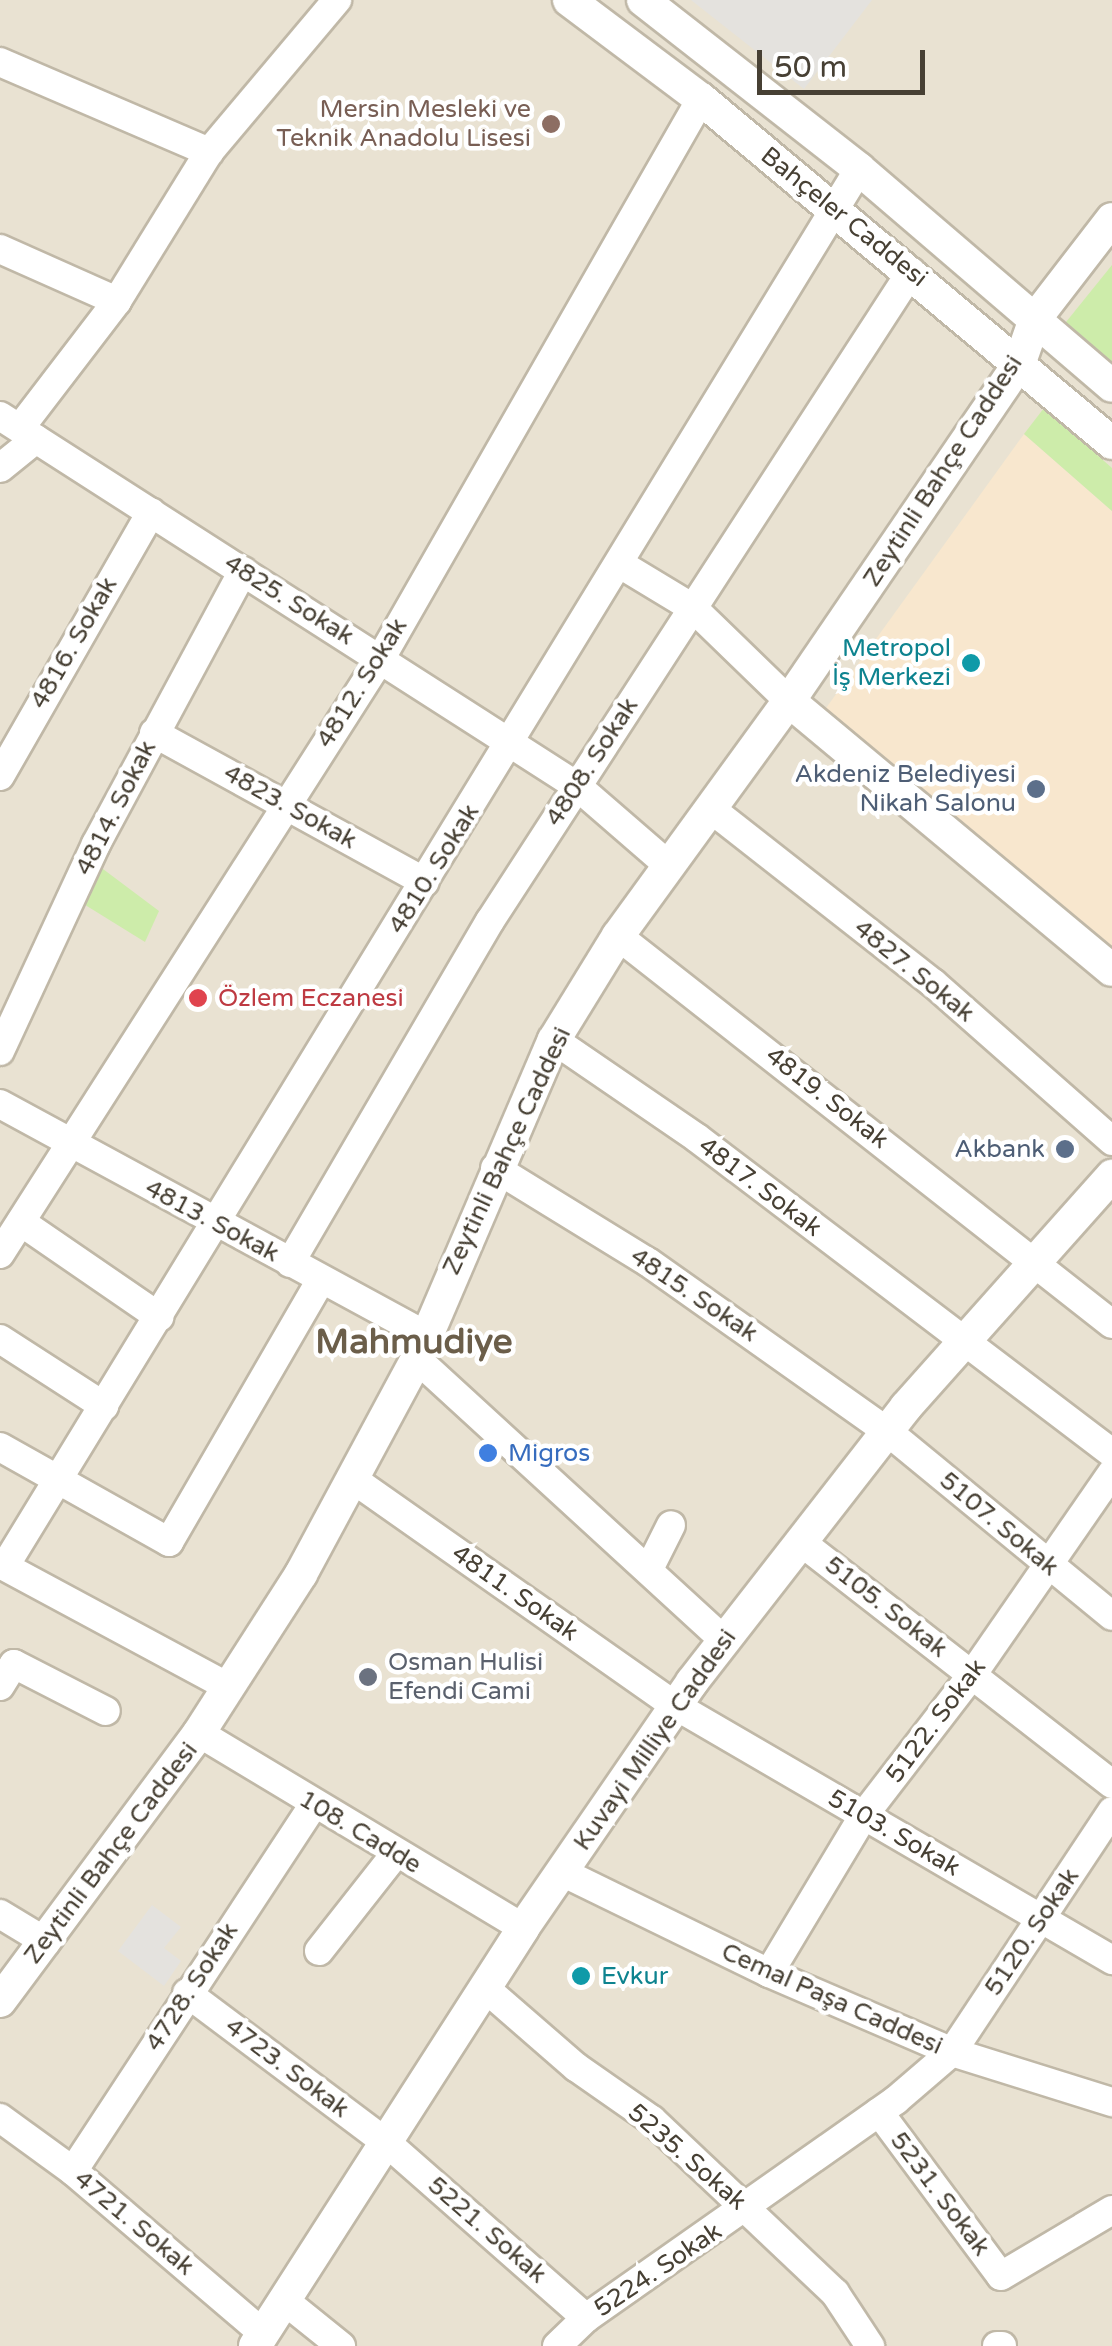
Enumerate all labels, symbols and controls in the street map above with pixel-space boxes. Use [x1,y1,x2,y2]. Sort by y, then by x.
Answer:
scale bar [762,30,930,92]
text: 50 m [774,49,847,86]
place label: Mersin Mesleki ve Teknik Anadolu Lisesi [276,95,531,154]
marker: Mersin Mesleki ve Teknik Anadolu Lisesi [540,113,562,135]
street label: Bahçeler Caddesi [755,141,933,293]
street label: Zeytinli Bahçe Caddesi [857,350,1029,592]
street label: 4825. Sokak [219,548,359,652]
street label: 4816. Sokak [24,572,124,714]
street label: 4812. Sokak [310,613,414,753]
place label: Metropol İş Merkezi [832,634,951,693]
marker: Metropol İş Merkezi [960,652,982,674]
street label: 4808. Sokak [539,692,645,832]
street label: 4814. Sokak [69,736,163,880]
street label: 4823. Sokak [218,758,362,856]
place label: Akdeniz Belediyesi Nikah Salonu [794,760,1016,819]
marker: Akdeniz Belediyesi Nikah Salonu [1025,778,1047,800]
street label: 4810. Sokak [382,799,486,939]
street label: 4827. Sokak [848,913,980,1029]
place label: Özlem Eczanesi [218,983,404,1013]
marker: Özlem Eczanesi [187,987,209,1009]
street label: Zeytinli Bahçe Caddesi [436,1022,578,1280]
street label: 4819. Sokak [760,1041,894,1155]
street label: 4817. Sokak [693,1131,827,1243]
place label: Akbank [954,1134,1045,1164]
marker: Akbank [1054,1138,1076,1160]
street label: 4813. Sokak [140,1173,284,1269]
street label: 4815. Sokak [625,1241,763,1349]
district label: Mahmudiye [315,1321,513,1363]
place label: Migros [508,1438,590,1468]
marker: Migros [477,1442,499,1464]
street label: 5107. Sokak [933,1466,1065,1582]
street label: 4811. Sokak [446,1538,584,1648]
street label: 5105. Sokak [819,1550,953,1664]
street label: Kuvayi Milliye Caddesi [567,1624,743,1856]
place label: Osman Hulisi Efendi Cami [388,1648,543,1707]
street label: 5122. Sokak [880,1653,992,1789]
marker: Osman Hulisi Efendi Cami [357,1666,379,1688]
street label: Zeytinli Bahçe Caddesi [18,1736,204,1970]
street label: 5103. Sokak [823,1783,965,1883]
street label: 108. Cadde [293,1784,427,1880]
street label: 5120. Sokak [978,1862,1086,2002]
street label: 4728. Sokak [139,1917,245,2057]
street label: Cemal Paşa Caddesi [717,1937,947,2061]
place label: Evkur [601,1961,668,1991]
marker: Evkur [570,1965,592,1987]
street label: 4723. Sokak [219,2012,355,2124]
street label: 5235. Sokak [622,2097,752,2217]
street label: 5231. Sokak [884,2126,996,2262]
street label: 4721. Sokak [68,2164,200,2282]
street label: 5221. Sokak [422,2170,552,2290]
street label: 5224. Sokak [588,2216,728,2324]

